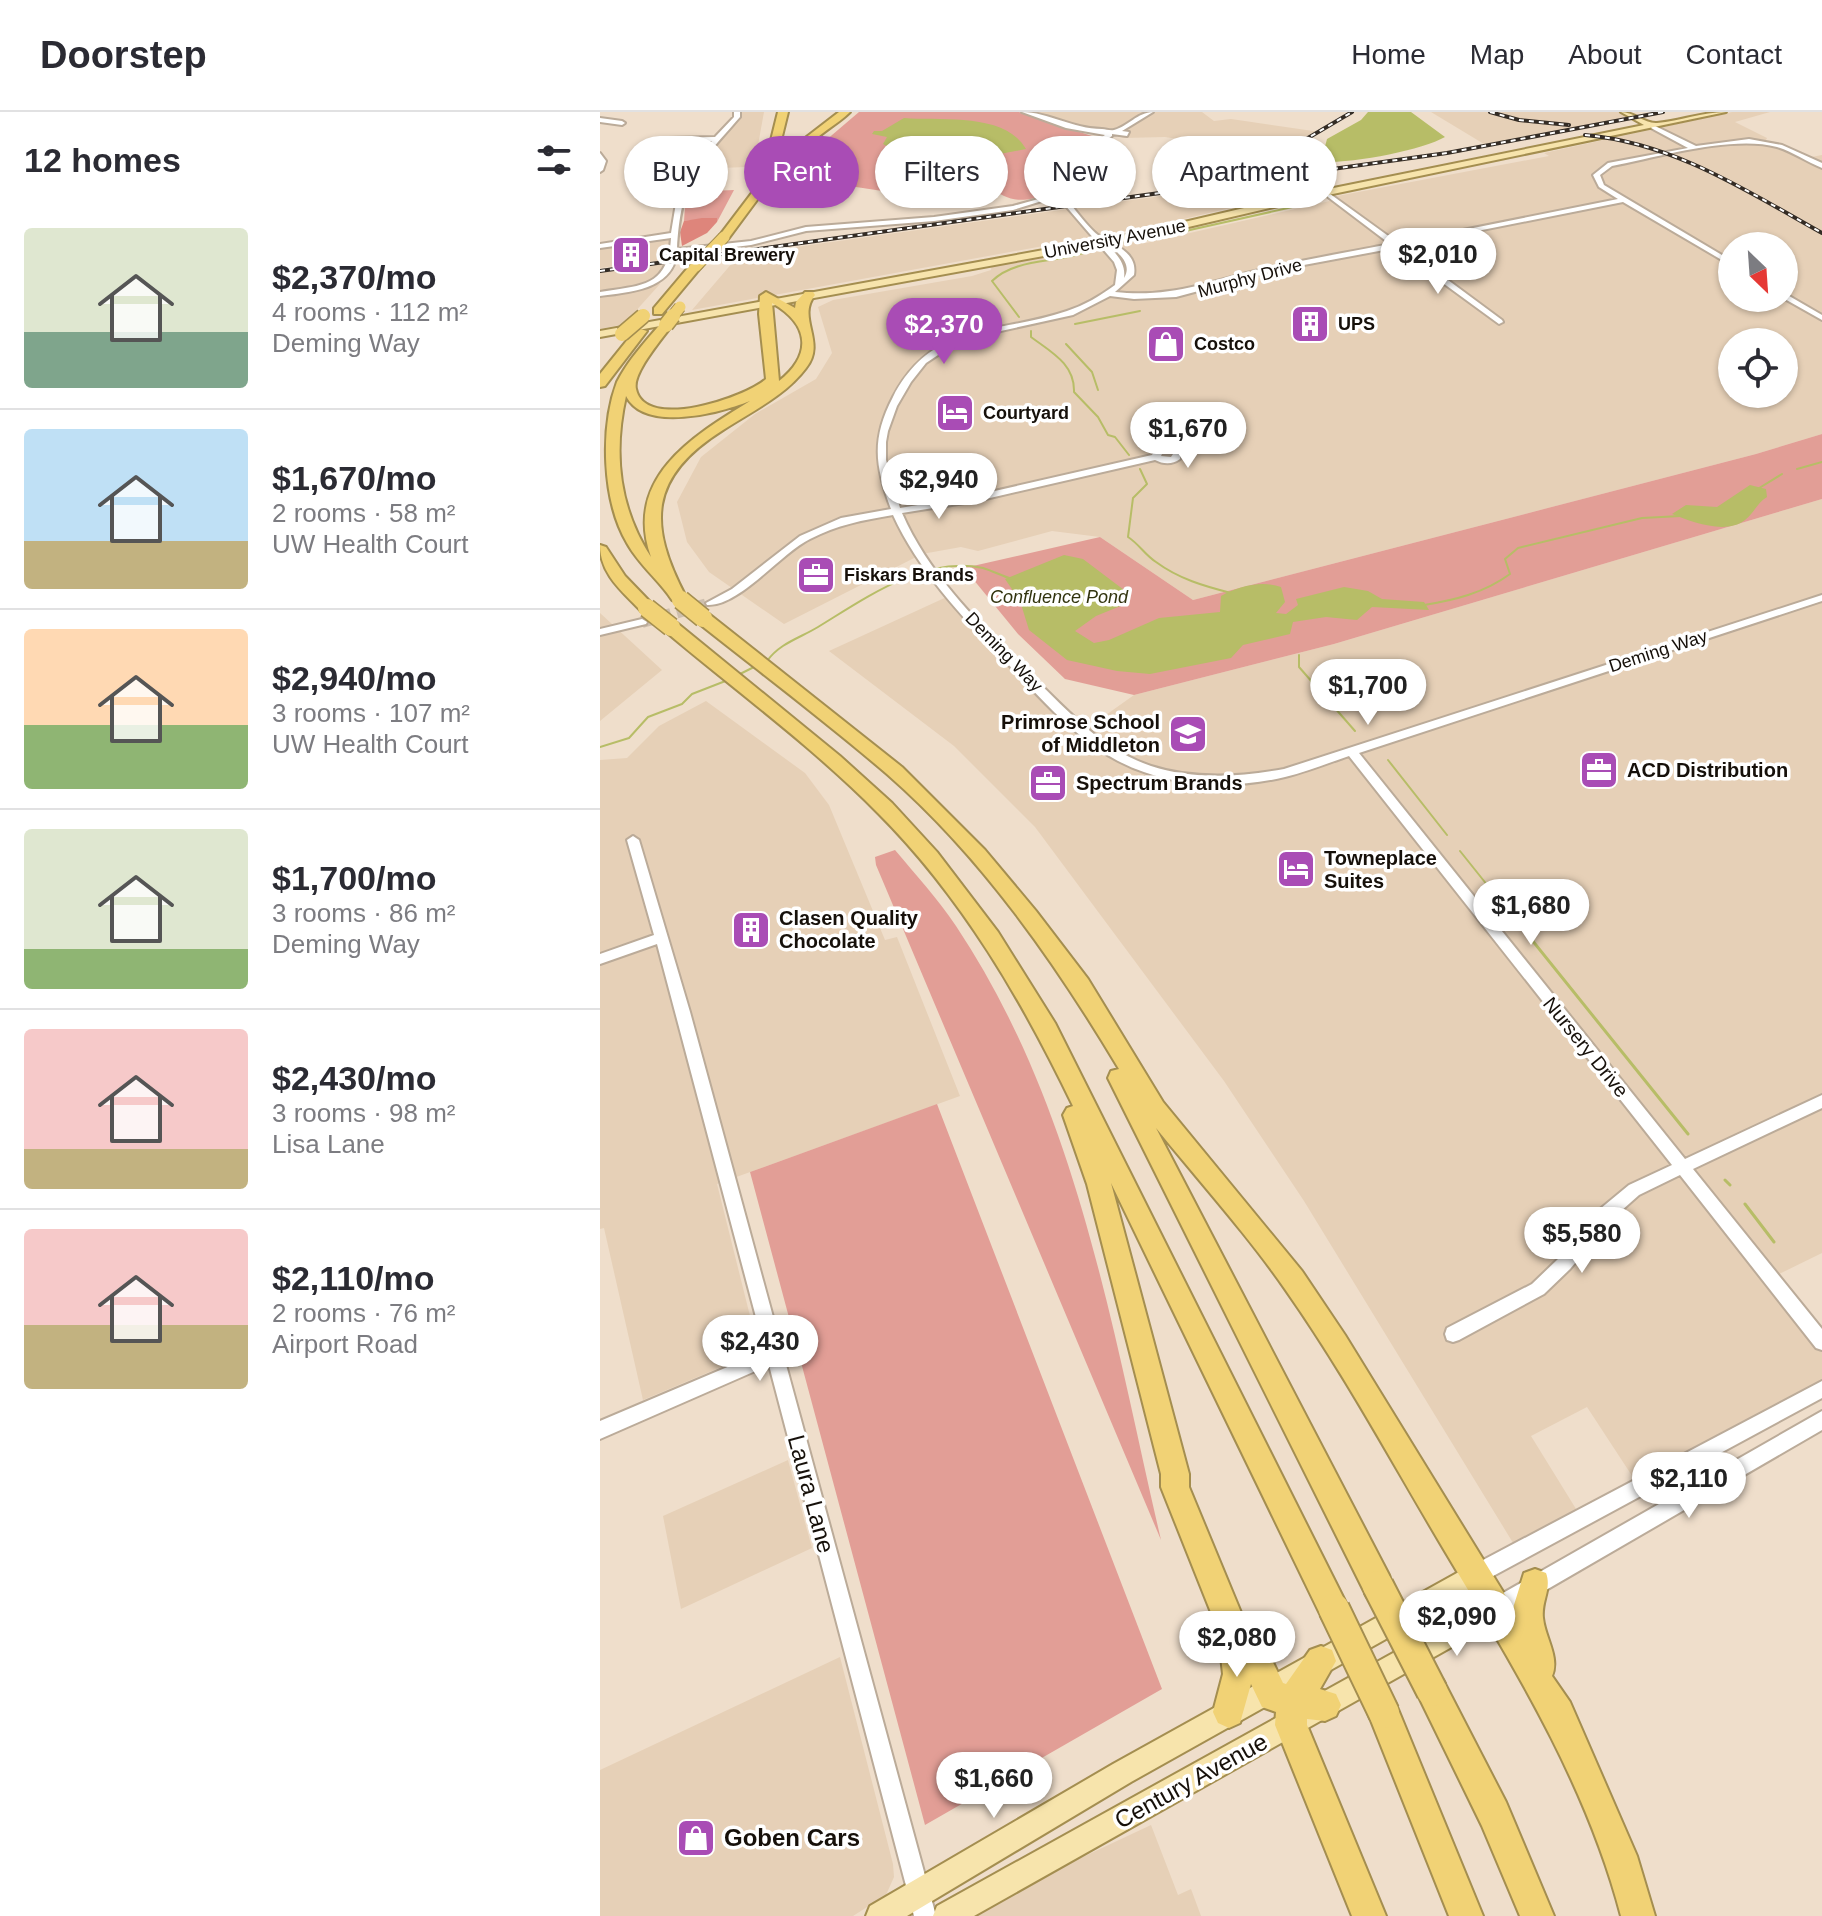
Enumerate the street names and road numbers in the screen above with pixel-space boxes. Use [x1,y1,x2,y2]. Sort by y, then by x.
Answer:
street label: University Avenue [1043,215,1187,263]
street label: Murphy Drive [1196,254,1304,302]
street label: Deming Way [961,608,1047,696]
street label: Deming Way [1606,626,1710,676]
street label: Nursery Drive [1539,993,1633,1101]
street label: Laura Lane [783,1432,840,1556]
street label: Century Avenue [1110,1727,1272,1834]

